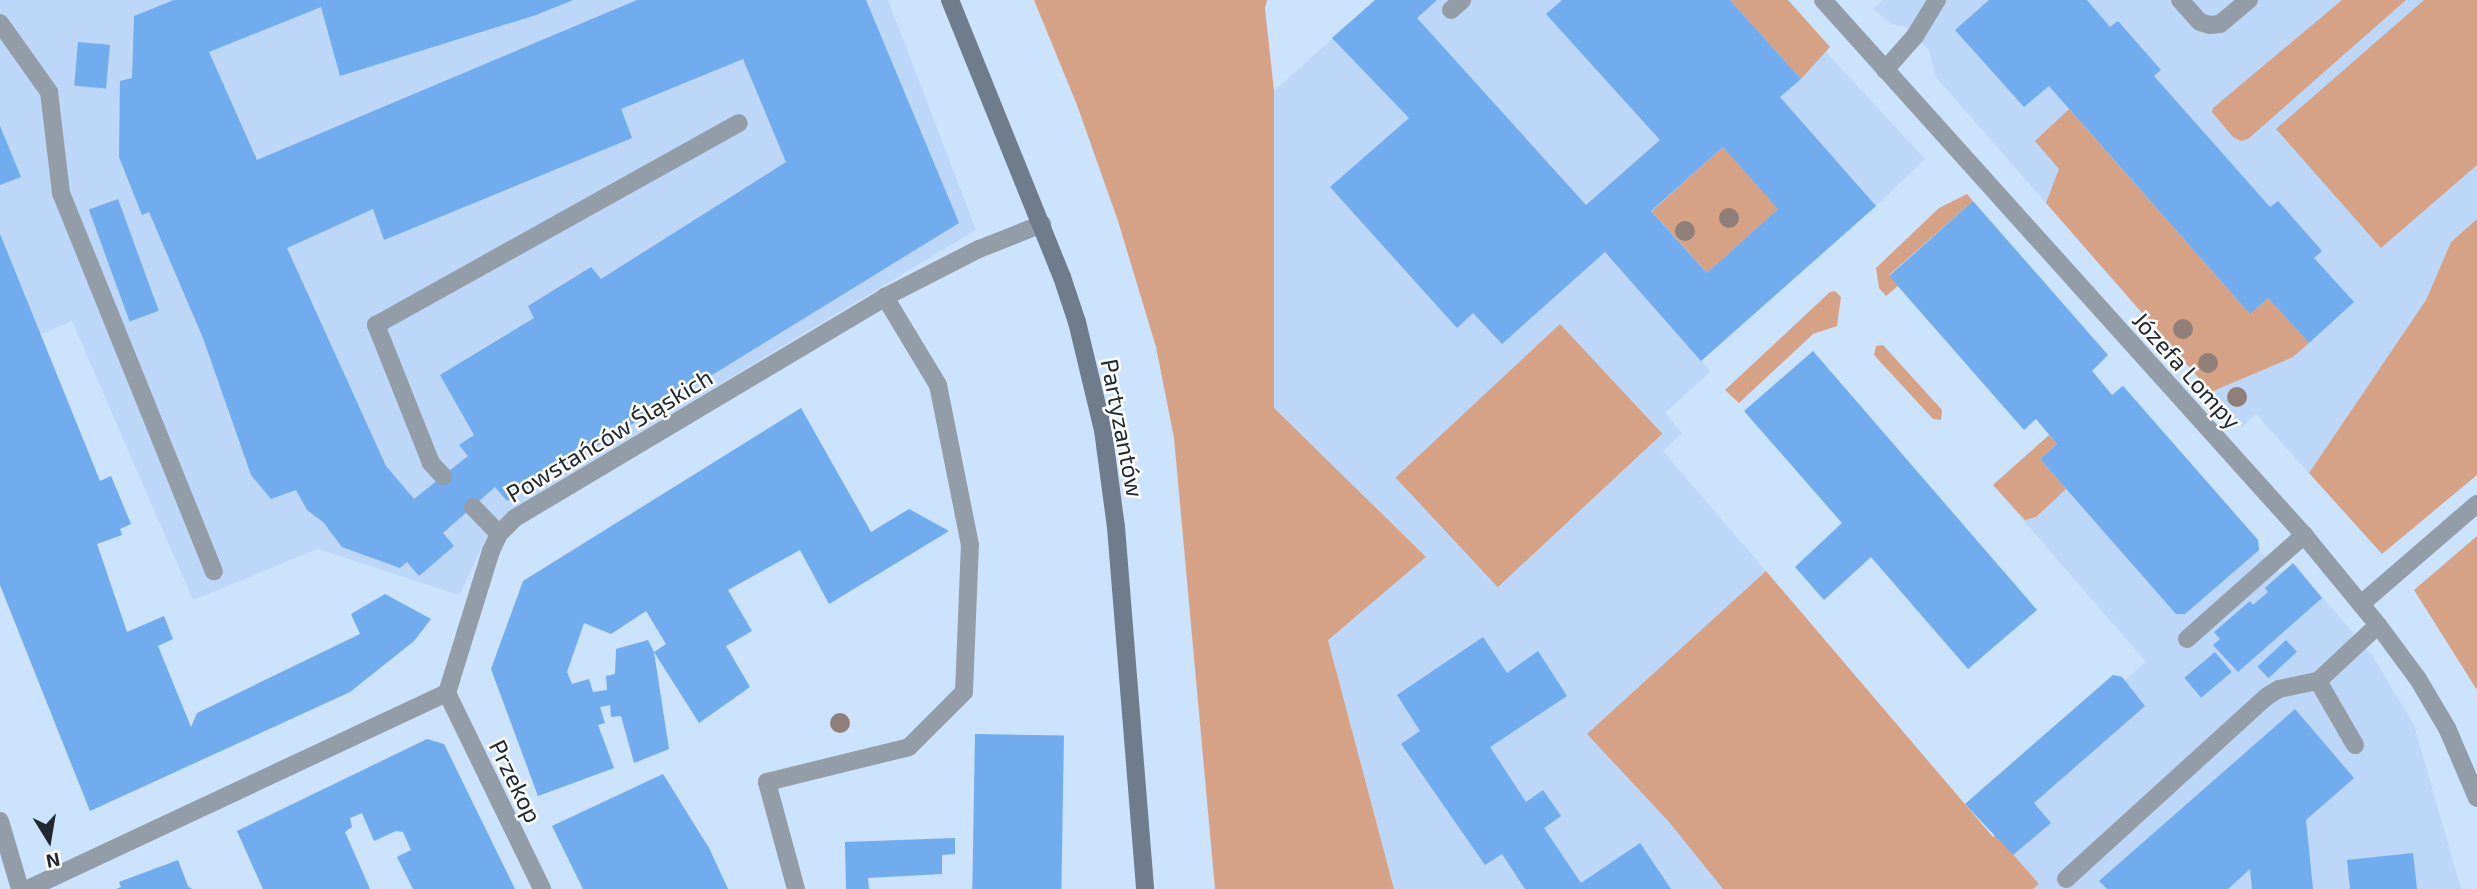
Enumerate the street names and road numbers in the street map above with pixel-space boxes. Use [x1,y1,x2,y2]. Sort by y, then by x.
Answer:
street label: Józefa Lompy [2127,305,2247,435]
street label: Partyzantów [1095,356,1151,500]
street label: Powstańców Śląskich [501,362,717,508]
street label: Przekop [484,735,548,827]

